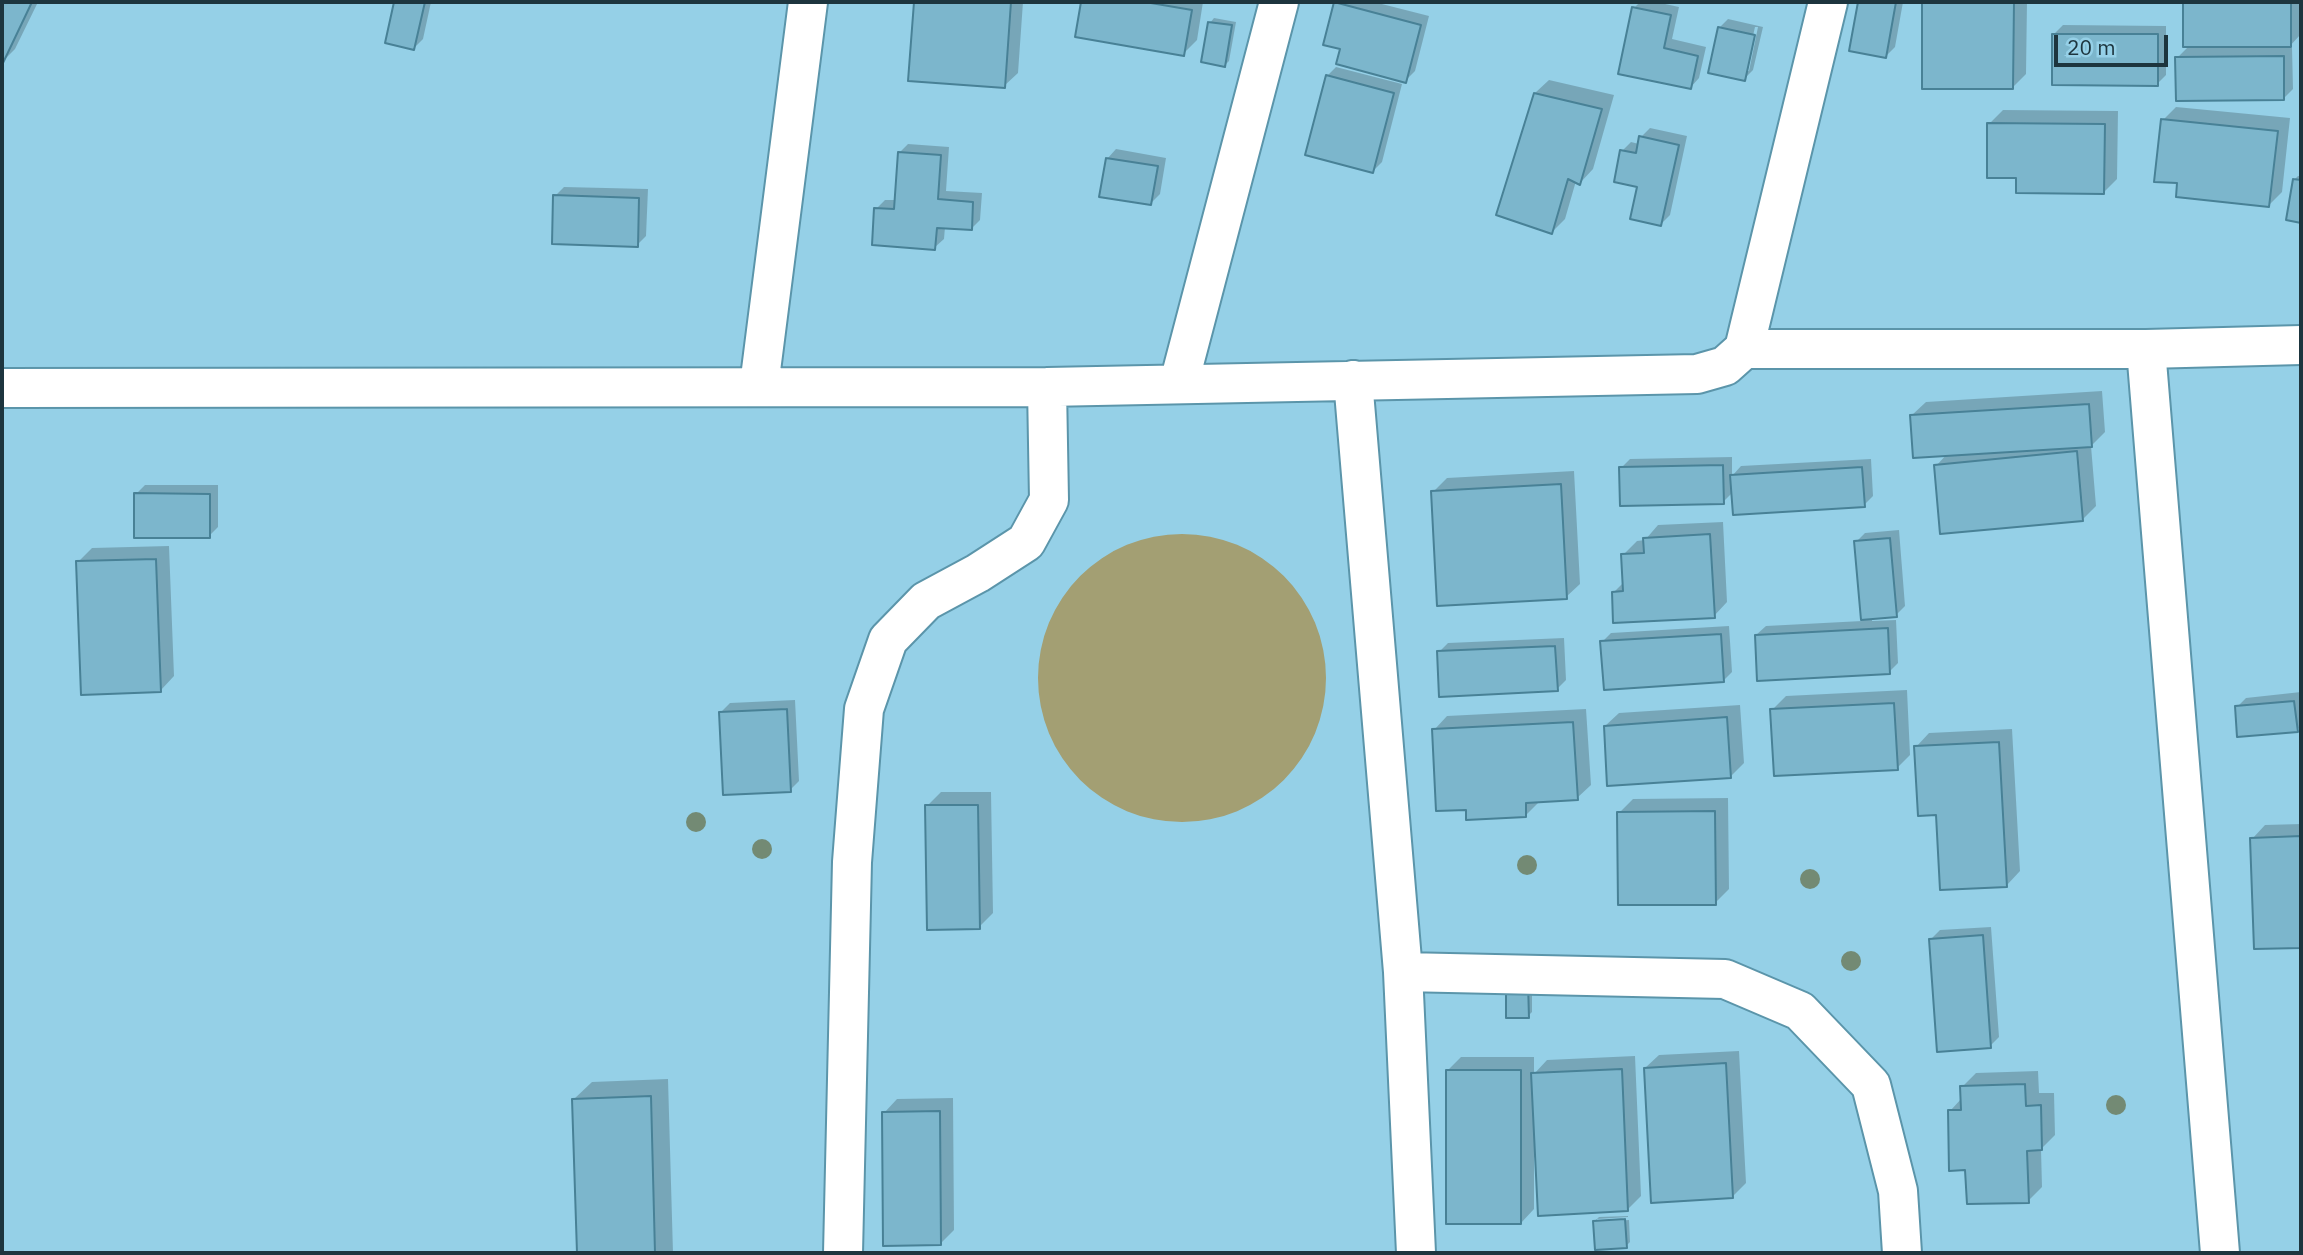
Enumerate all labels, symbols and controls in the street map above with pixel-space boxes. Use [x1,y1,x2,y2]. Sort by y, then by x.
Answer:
scale bar [2058,21,2172,65]
text: 20 m [2067,33,2116,61]

